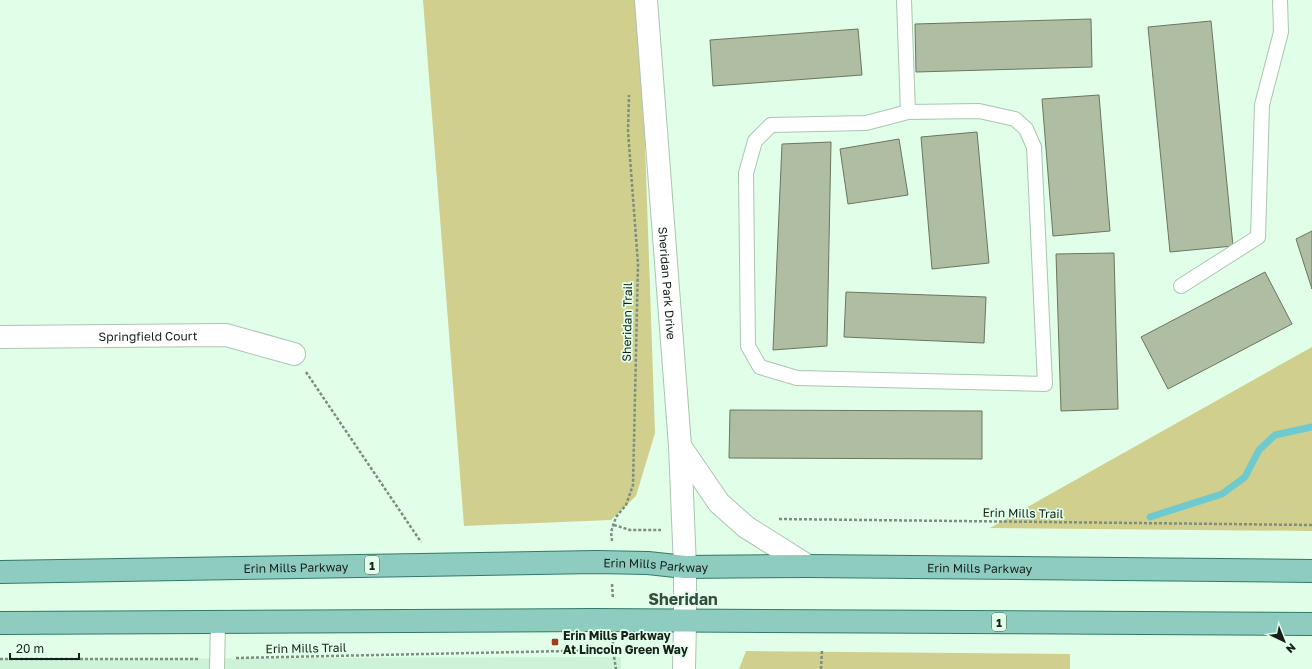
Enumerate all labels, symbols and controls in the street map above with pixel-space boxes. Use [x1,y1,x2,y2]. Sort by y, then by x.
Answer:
street label: Sheridan Park Drive [656,226,679,340]
street label: Sheridan Trail [619,282,635,362]
street label: Springfield Court [99,328,198,344]
street label: Erin Mills Trail [982,505,1064,521]
street label: Erin Mills Parkway [603,555,709,575]
road number: 1 [365,556,379,574]
street label: Erin Mills Parkway [243,559,349,575]
street label: Erin Mills Parkway [927,560,1033,576]
district label: Sheridan [648,589,718,609]
road number: 1 [992,613,1006,631]
north arrow [1264,621,1304,661]
place label: Erin Mills Parkway At Lincoln Green Way [563,628,689,657]
scale bar [10,635,79,661]
marker: Erin Mills Parkway At Lincoln Green Way [550,637,560,647]
street label: Erin Mills Trail [265,640,347,656]
text: 20 m [16,641,44,656]
text: N [1284,641,1299,656]

